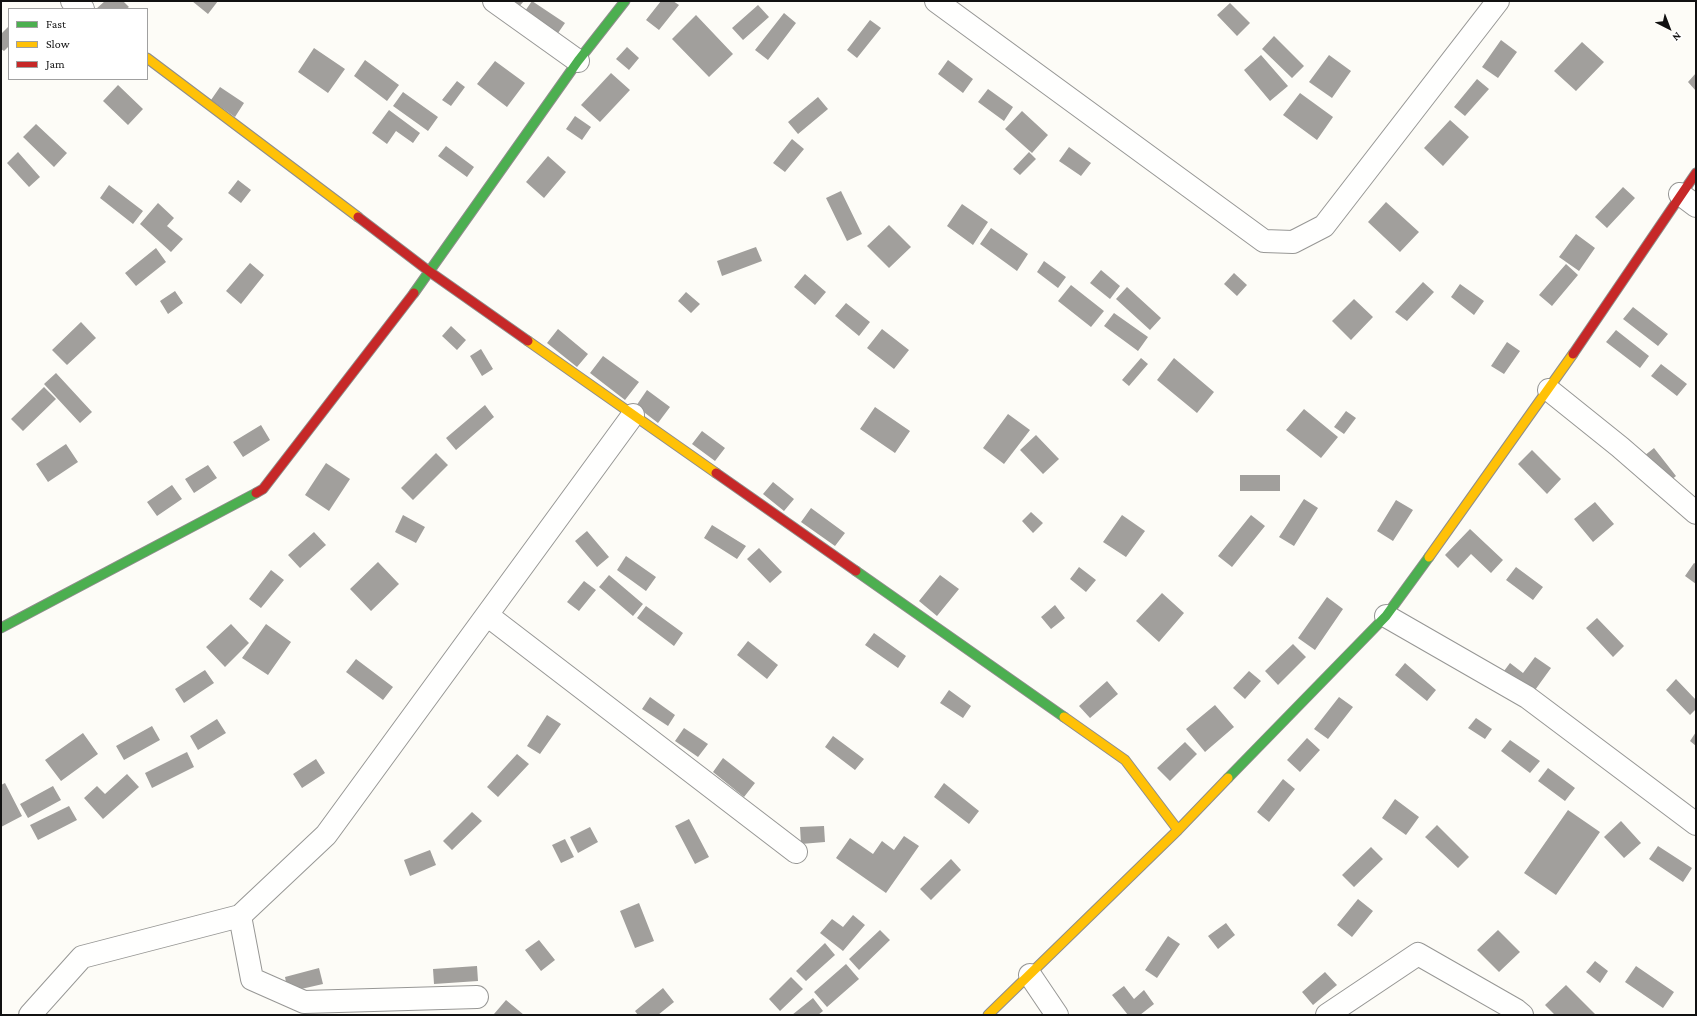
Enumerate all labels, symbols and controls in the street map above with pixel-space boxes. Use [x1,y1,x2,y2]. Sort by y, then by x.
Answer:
legend [8,8,148,80]
north arrow [1649,8,1689,48]
text: Fast [46,17,66,31]
text: N [1670,30,1684,44]
text: Slow [46,37,70,51]
text: Jam [46,57,65,71]

